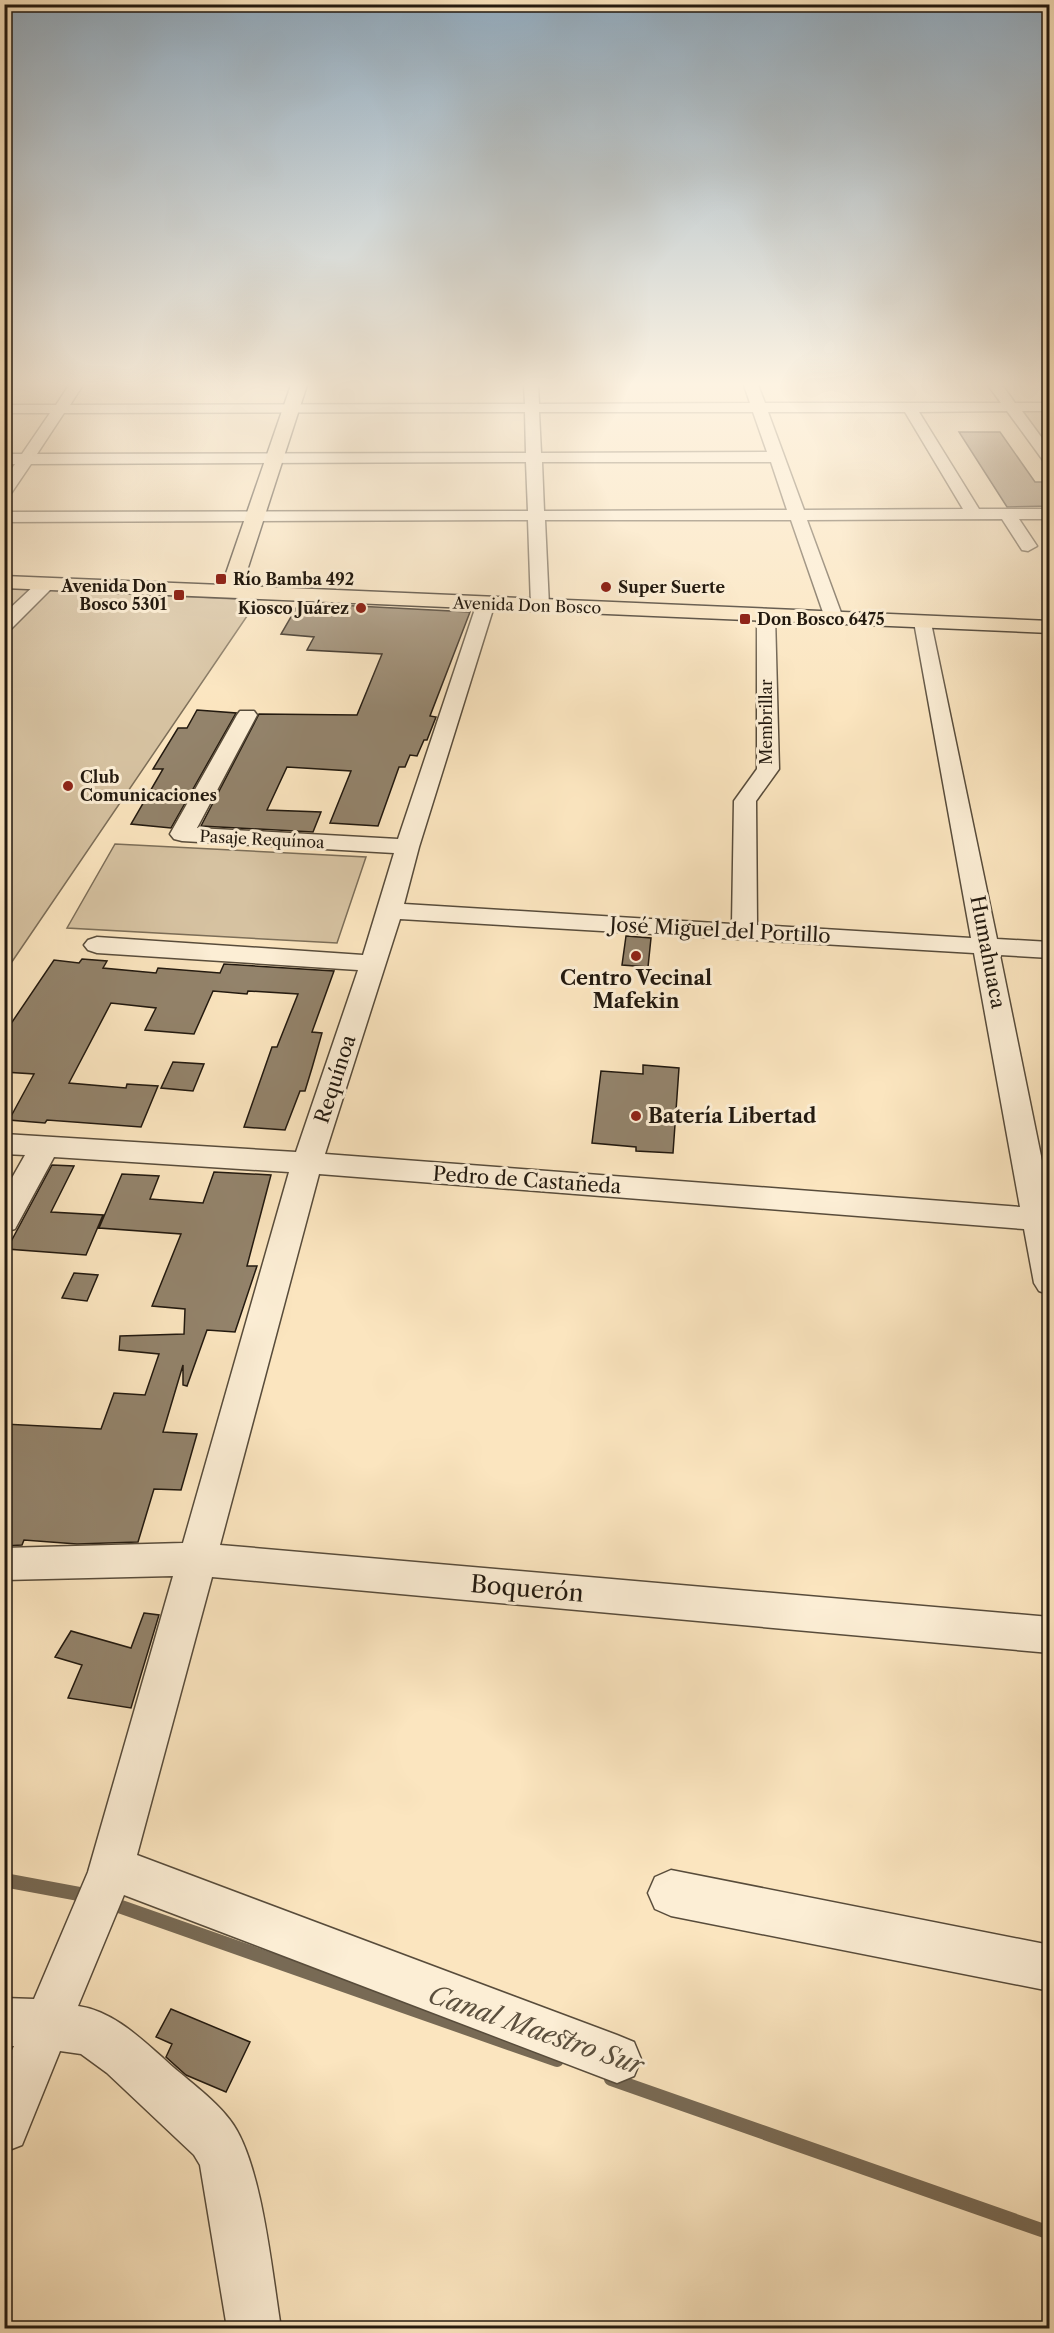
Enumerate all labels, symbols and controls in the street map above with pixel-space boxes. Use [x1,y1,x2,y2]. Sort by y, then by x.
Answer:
place label: Río Bamba 492 [233,569,354,589]
marker: Río Bamba 492 [214,572,228,586]
place label: Avenida Don Bosco 5301 [60,576,168,614]
place label: Super Suerte [618,577,725,597]
marker: Super Suerte [599,580,613,594]
marker: Avenida Don Bosco 5301 [172,588,186,602]
street label: Avenida Don Bosco [451,592,602,618]
place label: Kiosco Juárez [238,598,349,618]
marker: Kiosco Juárez [354,601,368,615]
place label: Don Bosco 6475 [757,609,885,629]
marker: Don Bosco 6475 [738,612,752,626]
street label: Membrillar [756,679,776,765]
place label: Club Comunicaciones [80,767,217,805]
marker: Club Comunicaciones [61,779,75,793]
street label: Pasaje Requínoa [199,826,326,852]
street label: Humahuaca [965,893,1011,1011]
street label: José Miguel del Portillo [606,912,831,948]
marker: Centro Vecinal Mafekin [629,949,643,963]
place label: Centro Vecinal Mafekin [560,966,712,1013]
street label: Requínoa [309,1031,361,1126]
place label: Batería Libertad [648,1104,817,1128]
marker: Batería Libertad [629,1109,643,1123]
street label: Pedro de Castañeda [432,1161,623,1199]
street label: Boquerón [469,1569,585,1608]
water label: Canal Maestro Sur [424,1978,650,2082]

